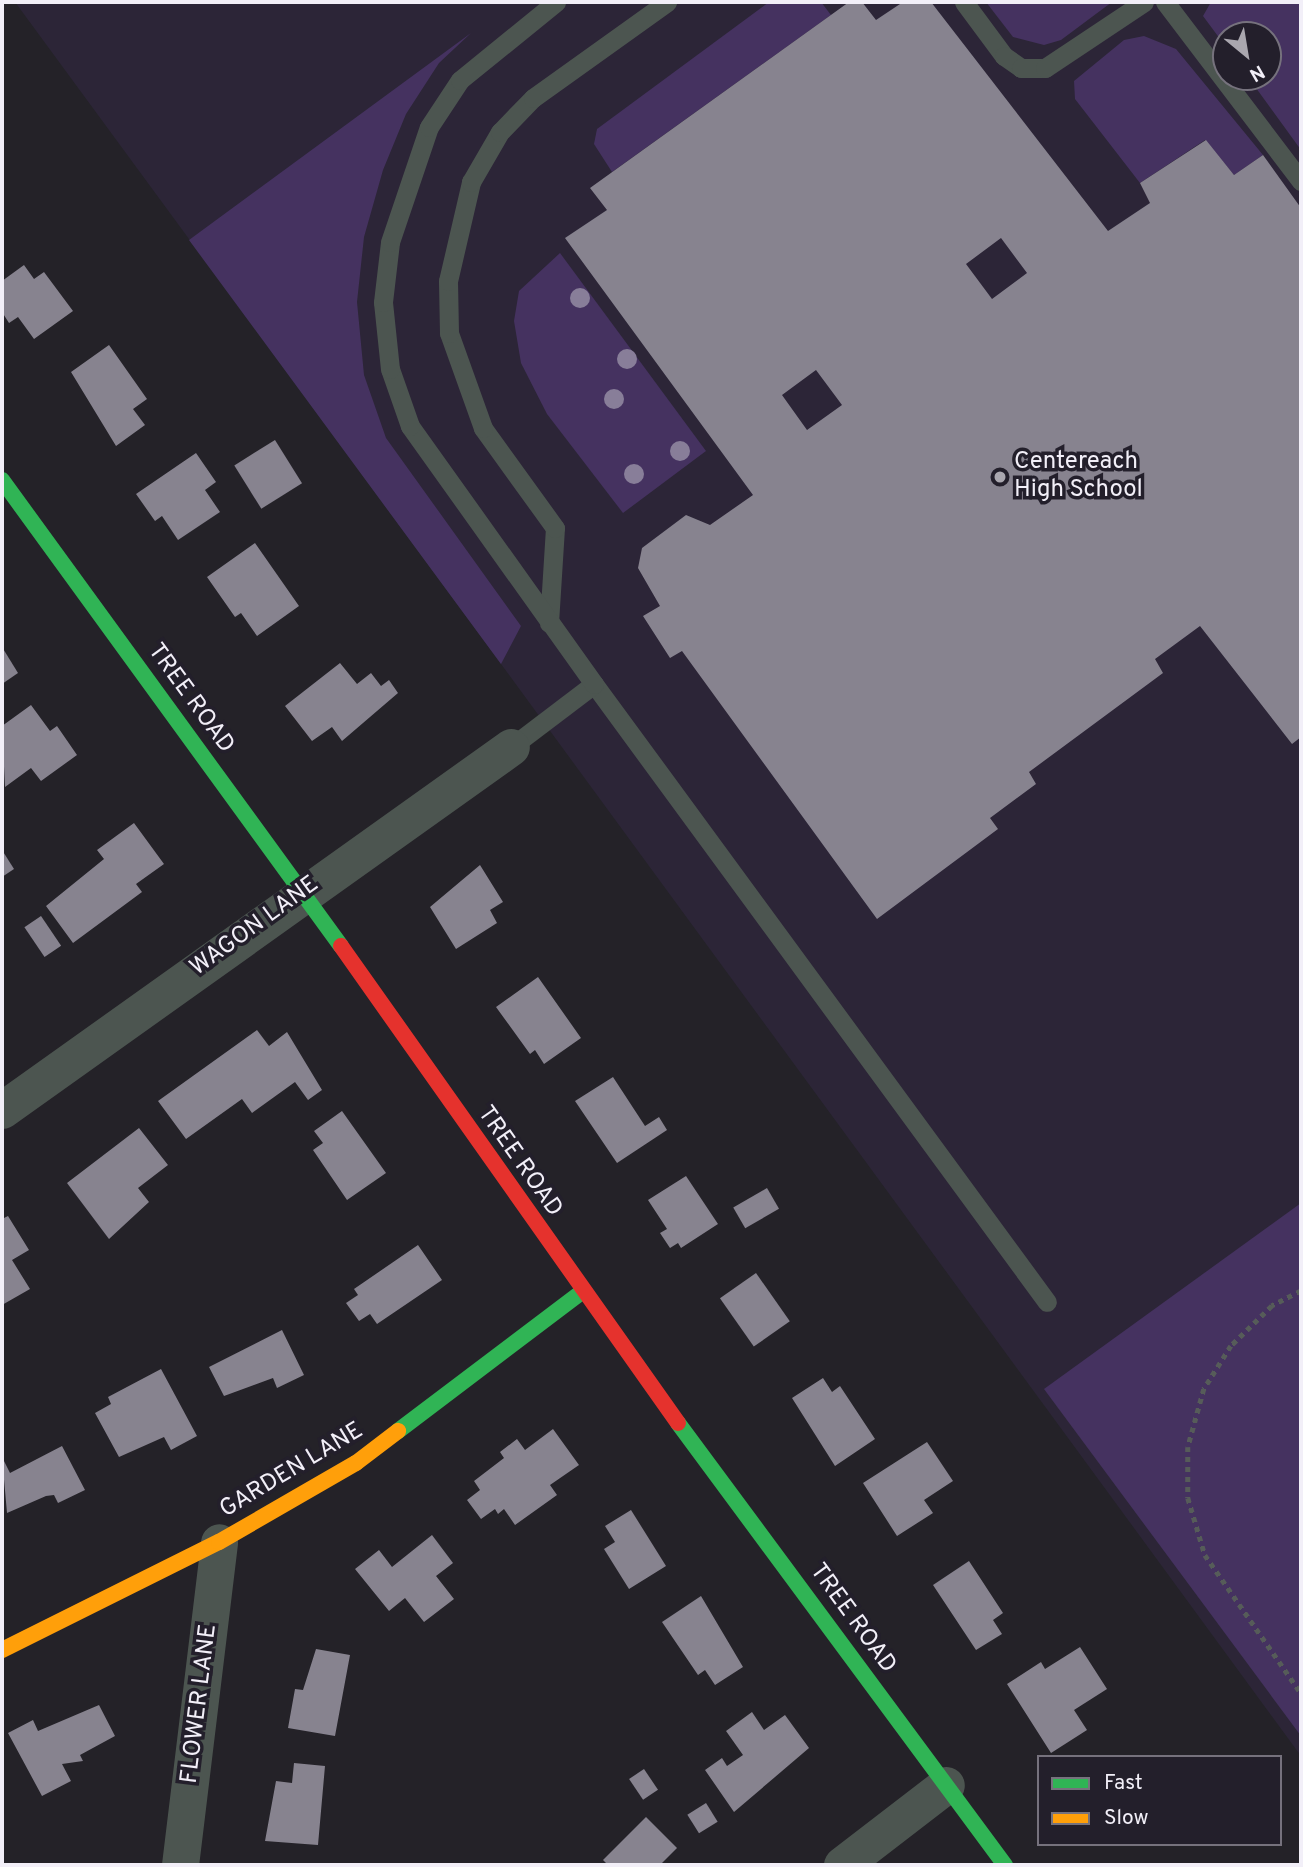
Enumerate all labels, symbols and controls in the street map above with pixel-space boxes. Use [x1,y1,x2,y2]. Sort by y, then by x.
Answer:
north arrow [1212,21,1282,91]
text: N [1245,59,1268,86]
place label: Centereach High School [1014,449,1143,505]
marker: Centereach High School [992,469,1008,485]
street label: TREE ROAD [141,638,239,760]
street label: WAGON LANE [185,871,325,983]
street label: TREE ROAD [470,1101,568,1223]
street label: GARDEN LANE [215,1417,369,1525]
street label: TREE ROAD [803,1558,901,1680]
street label: FLOWER LANE [176,1623,224,1785]
legend [1037,1755,1282,1846]
text: Fast [1104,1770,1143,1797]
text: Slow [1104,1805,1149,1832]

